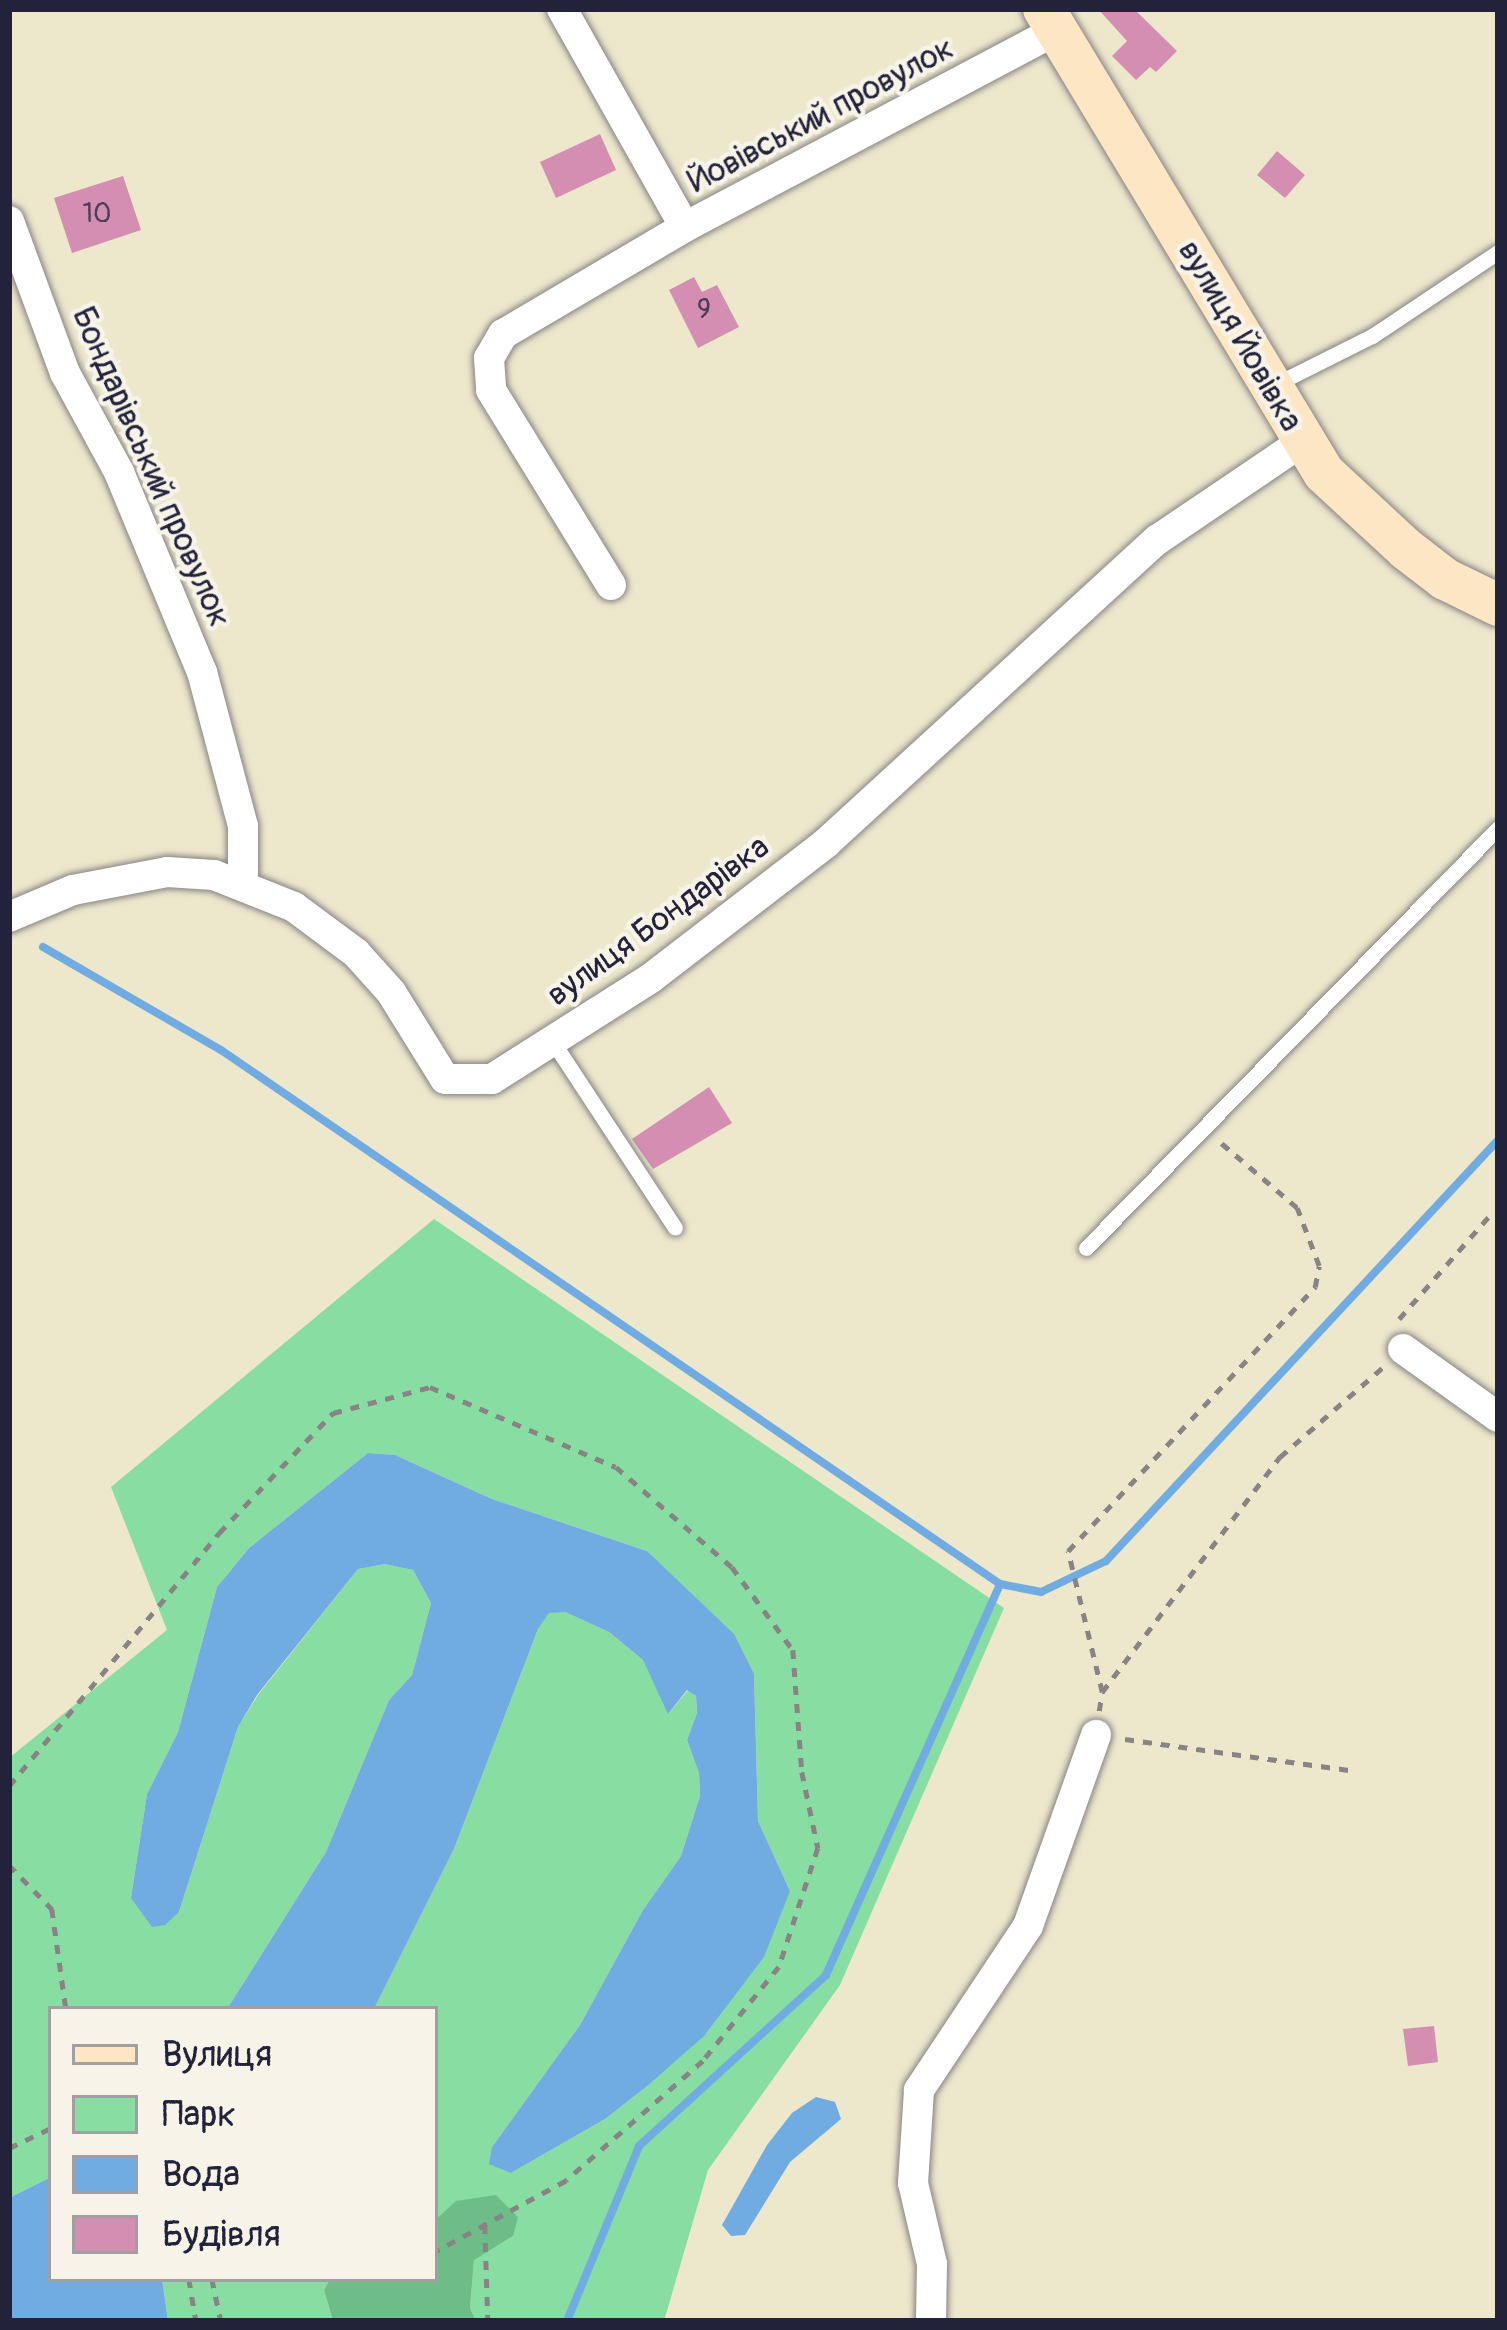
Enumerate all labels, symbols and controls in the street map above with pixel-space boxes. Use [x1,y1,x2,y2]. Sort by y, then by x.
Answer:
street label: Йовівський провулок [681,28,961,202]
house number: 10 [83,198,111,230]
street label: вулиця Йовівка [1169,233,1311,439]
house number: 9 [697,294,711,326]
street label: Бондарівський провулок [63,301,239,633]
street label: вулиця Бондарівка [539,827,777,1015]
legend [48,2006,438,2282]
text: Вулиця [162,2032,272,2077]
text: Парк [162,2092,236,2137]
text: Вода [162,2152,240,2197]
text: Будівля [162,2212,281,2257]

